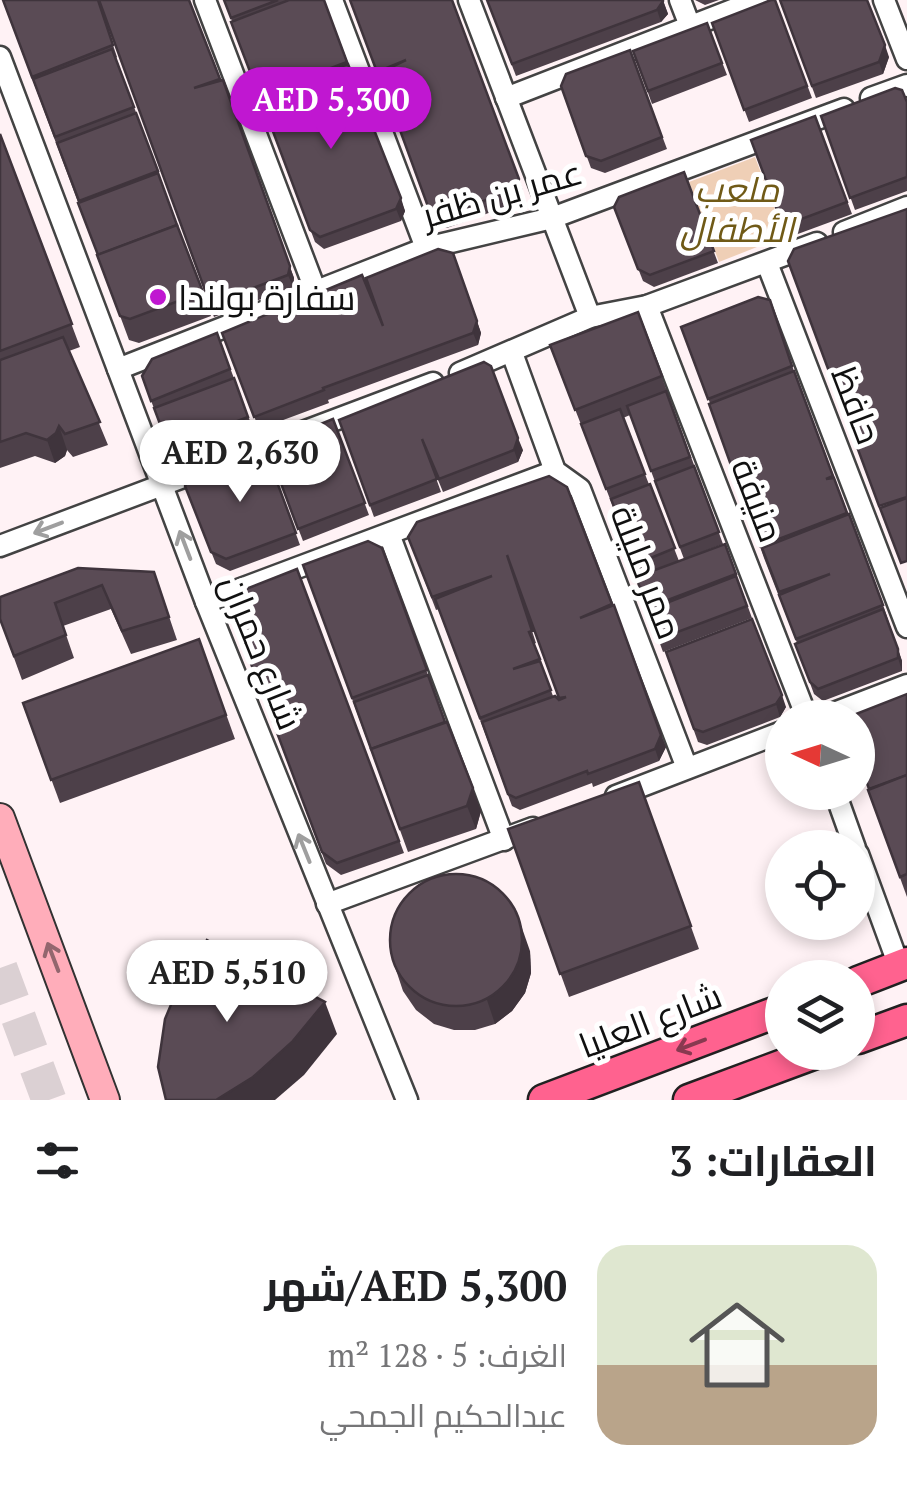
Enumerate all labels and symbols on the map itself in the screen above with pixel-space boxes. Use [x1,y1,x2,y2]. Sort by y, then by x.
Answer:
pin: AED 5,300 [217,67,445,152]
street label: عمر بن ظفر [415,148,587,238]
park label: ملعب الأطفال [680,166,798,252]
place label: سفارة بولندا [178,274,355,320]
marker: سفارة بولندا [147,286,169,308]
street label: حافظ [821,360,893,450]
pin: AED 2,630 [126,420,354,505]
street label: منيفة [721,452,795,548]
street label: ممر مليلة [601,499,693,645]
one-way arrow [34,520,65,538]
one-way arrow [175,531,193,562]
street label: شارع حمران [209,568,314,736]
north arrow [765,700,875,810]
one-way arrow [294,833,312,863]
pin: AED 5,510 [113,940,341,1025]
one-way arrow [43,943,61,974]
street label: شارع العليا [572,972,728,1069]
one-way arrow [677,1037,708,1055]

